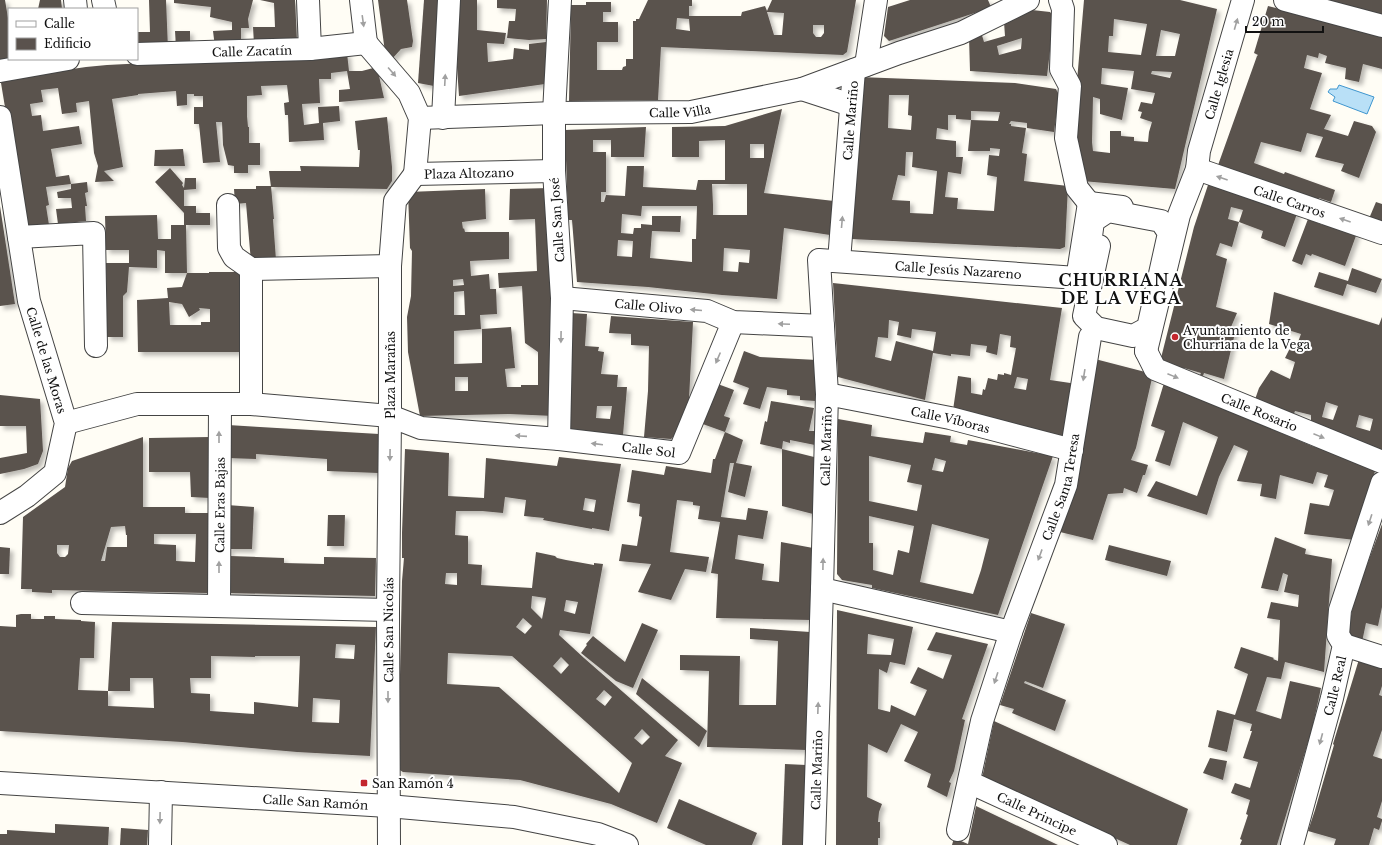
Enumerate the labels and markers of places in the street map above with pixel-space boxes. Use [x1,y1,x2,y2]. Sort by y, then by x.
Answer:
place label: Ayuntamiento de Churriana de la Vega [1182,323,1311,352]
marker: Ayuntamiento de Churriana de la Vega [1170,332,1180,342]
place label: San Ramón 4 [372,776,454,791]
marker: San Ramón 4 [359,778,369,788]

